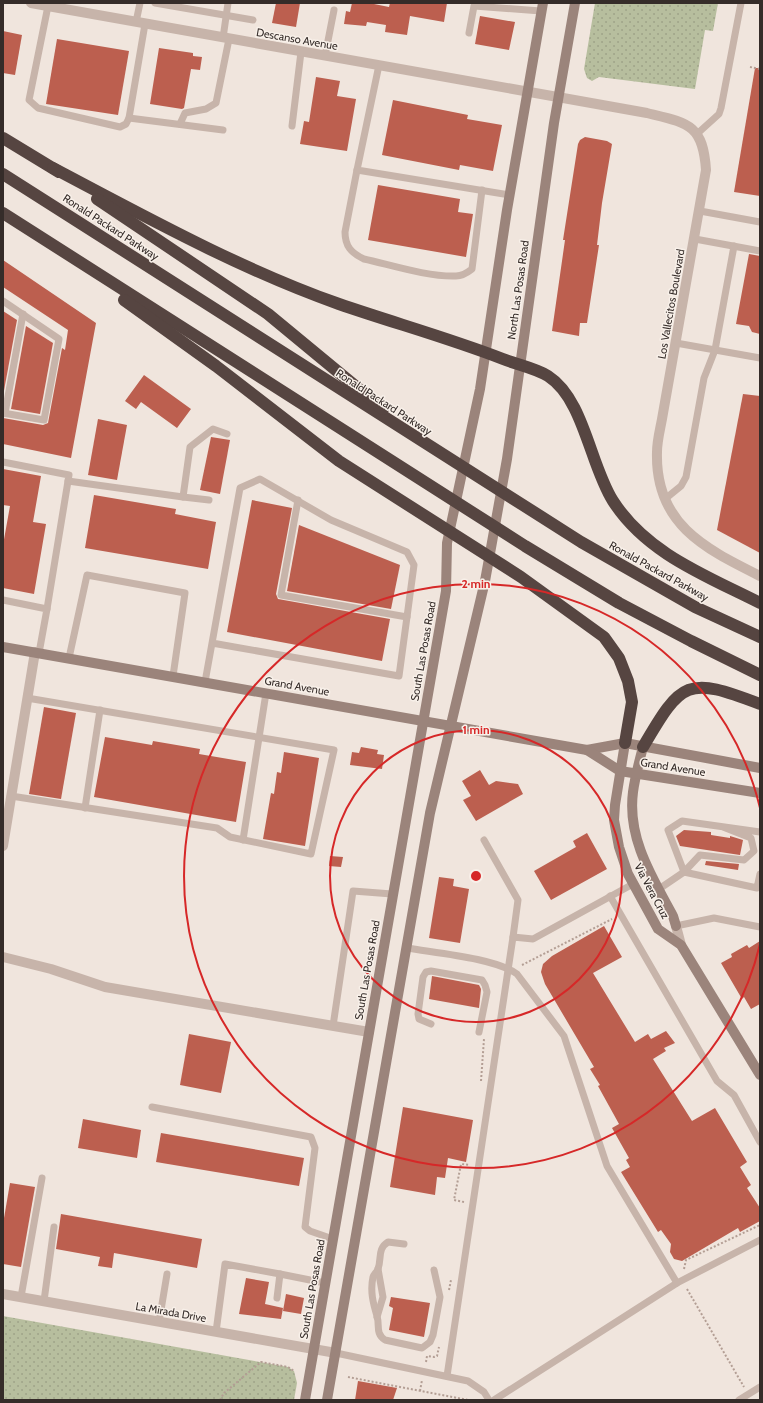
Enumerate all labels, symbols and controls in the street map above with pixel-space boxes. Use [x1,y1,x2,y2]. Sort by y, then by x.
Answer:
street label: Descanso Avenue [255,25,339,53]
street label: Ronald Packard Parkway [60,191,162,264]
street label: North Las Posas Road [504,240,532,340]
street label: Los Vallecitos Boulevard [654,248,688,360]
street label: Ronald Packard Parkway [333,366,435,439]
street label: Ronald Packard Parkway [607,538,712,604]
text: 2 min [462,576,490,591]
street label: South Las Posas Road [407,600,439,702]
street label: Grand Avenue [263,673,331,699]
text: 1 min [462,722,490,737]
street label: Grand Avenue [639,755,707,779]
street label: Via Vera Cruz [631,861,673,921]
centre of rings [469,869,483,883]
street label: South Las Posas Road [351,919,383,1021]
street label: South Las Posas Road [296,1238,328,1340]
street label: La Mirada Drive [135,1299,208,1325]

